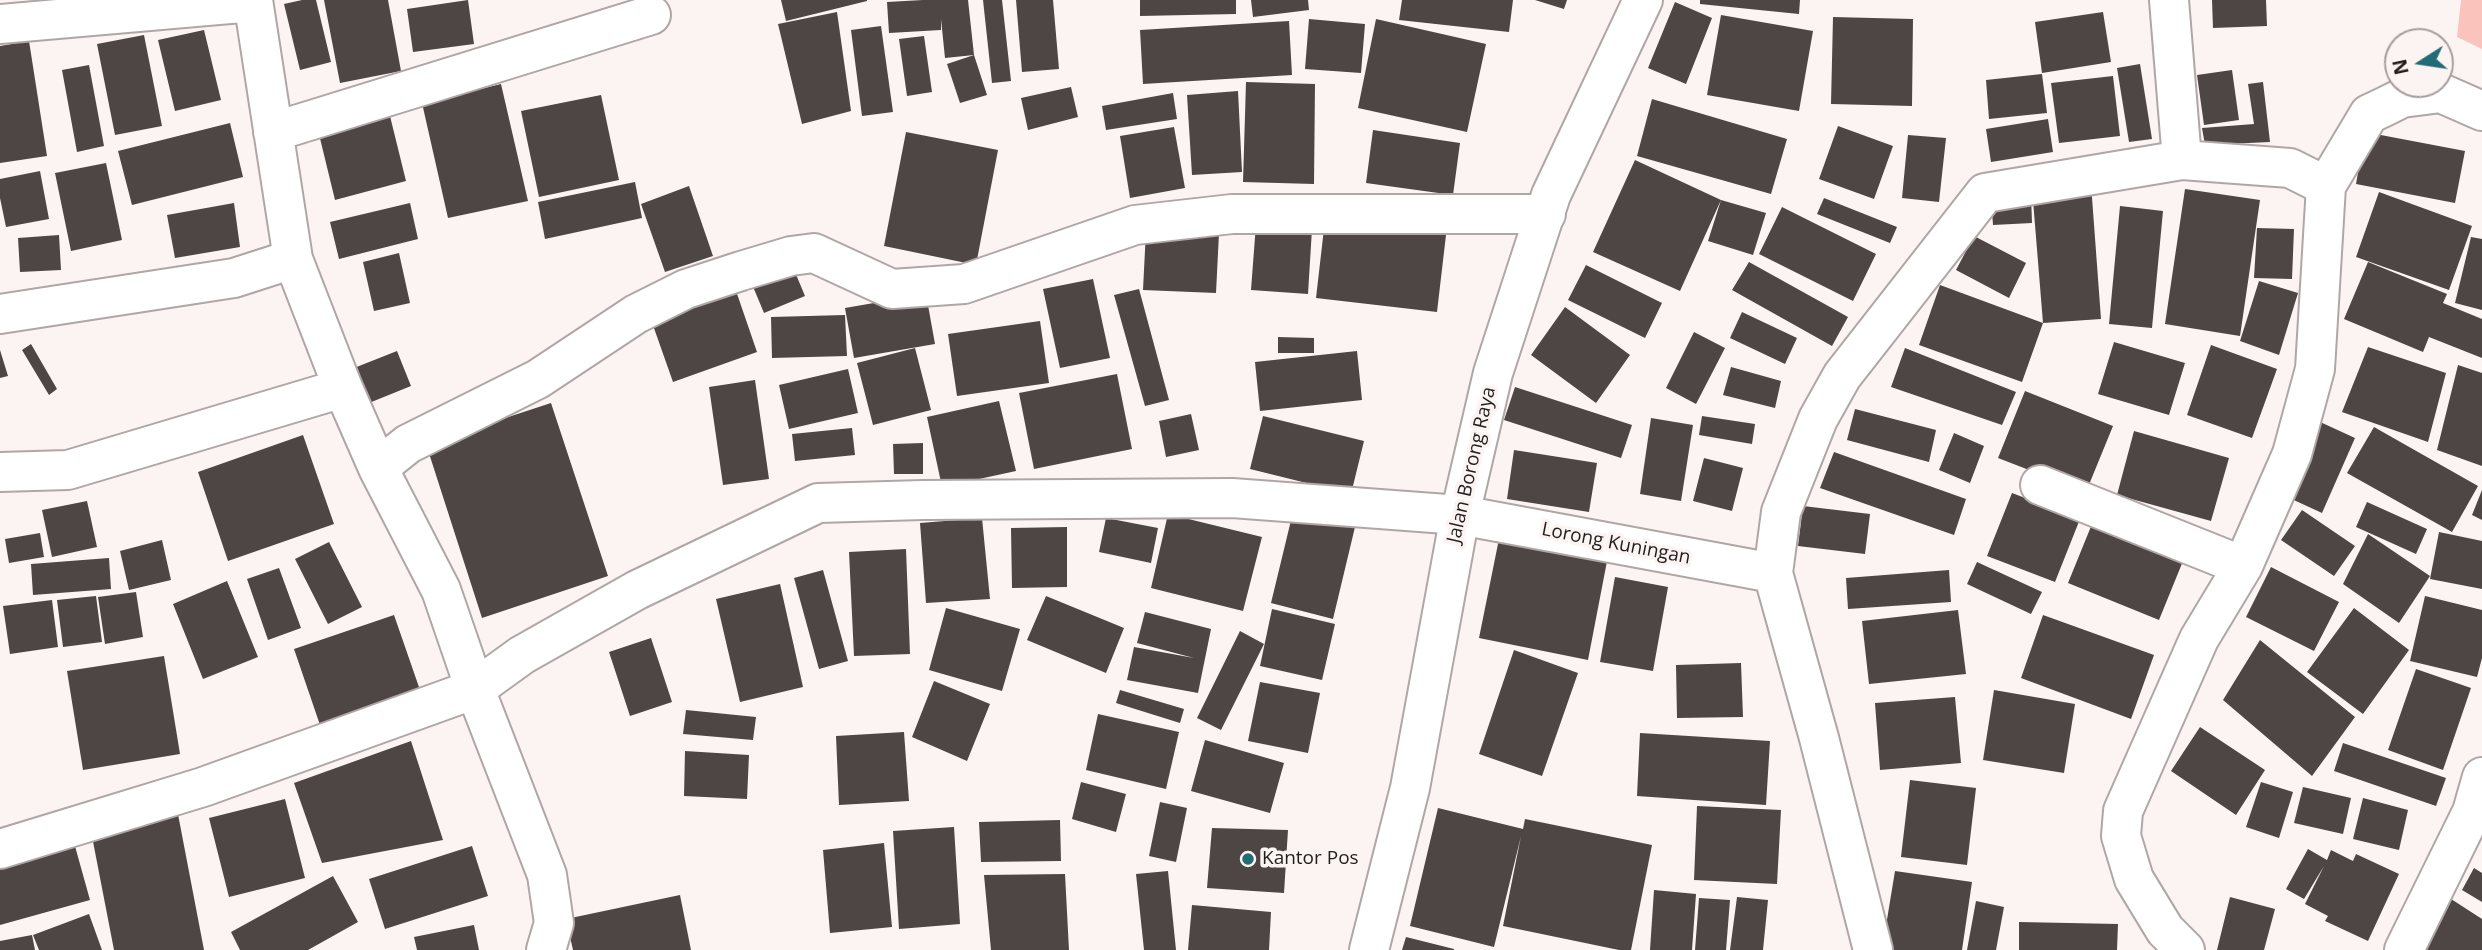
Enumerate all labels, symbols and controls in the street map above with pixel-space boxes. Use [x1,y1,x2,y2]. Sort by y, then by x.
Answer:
north arrow [2384,28,2454,98]
text: N [2386,57,2415,77]
street label: Jalan Borong Raya [1443,385,1501,545]
street label: Lorong Kuningan [1540,518,1692,570]
place label: Kantor Pos [1262,848,1359,870]
marker: Kantor Pos [1240,851,1256,867]

